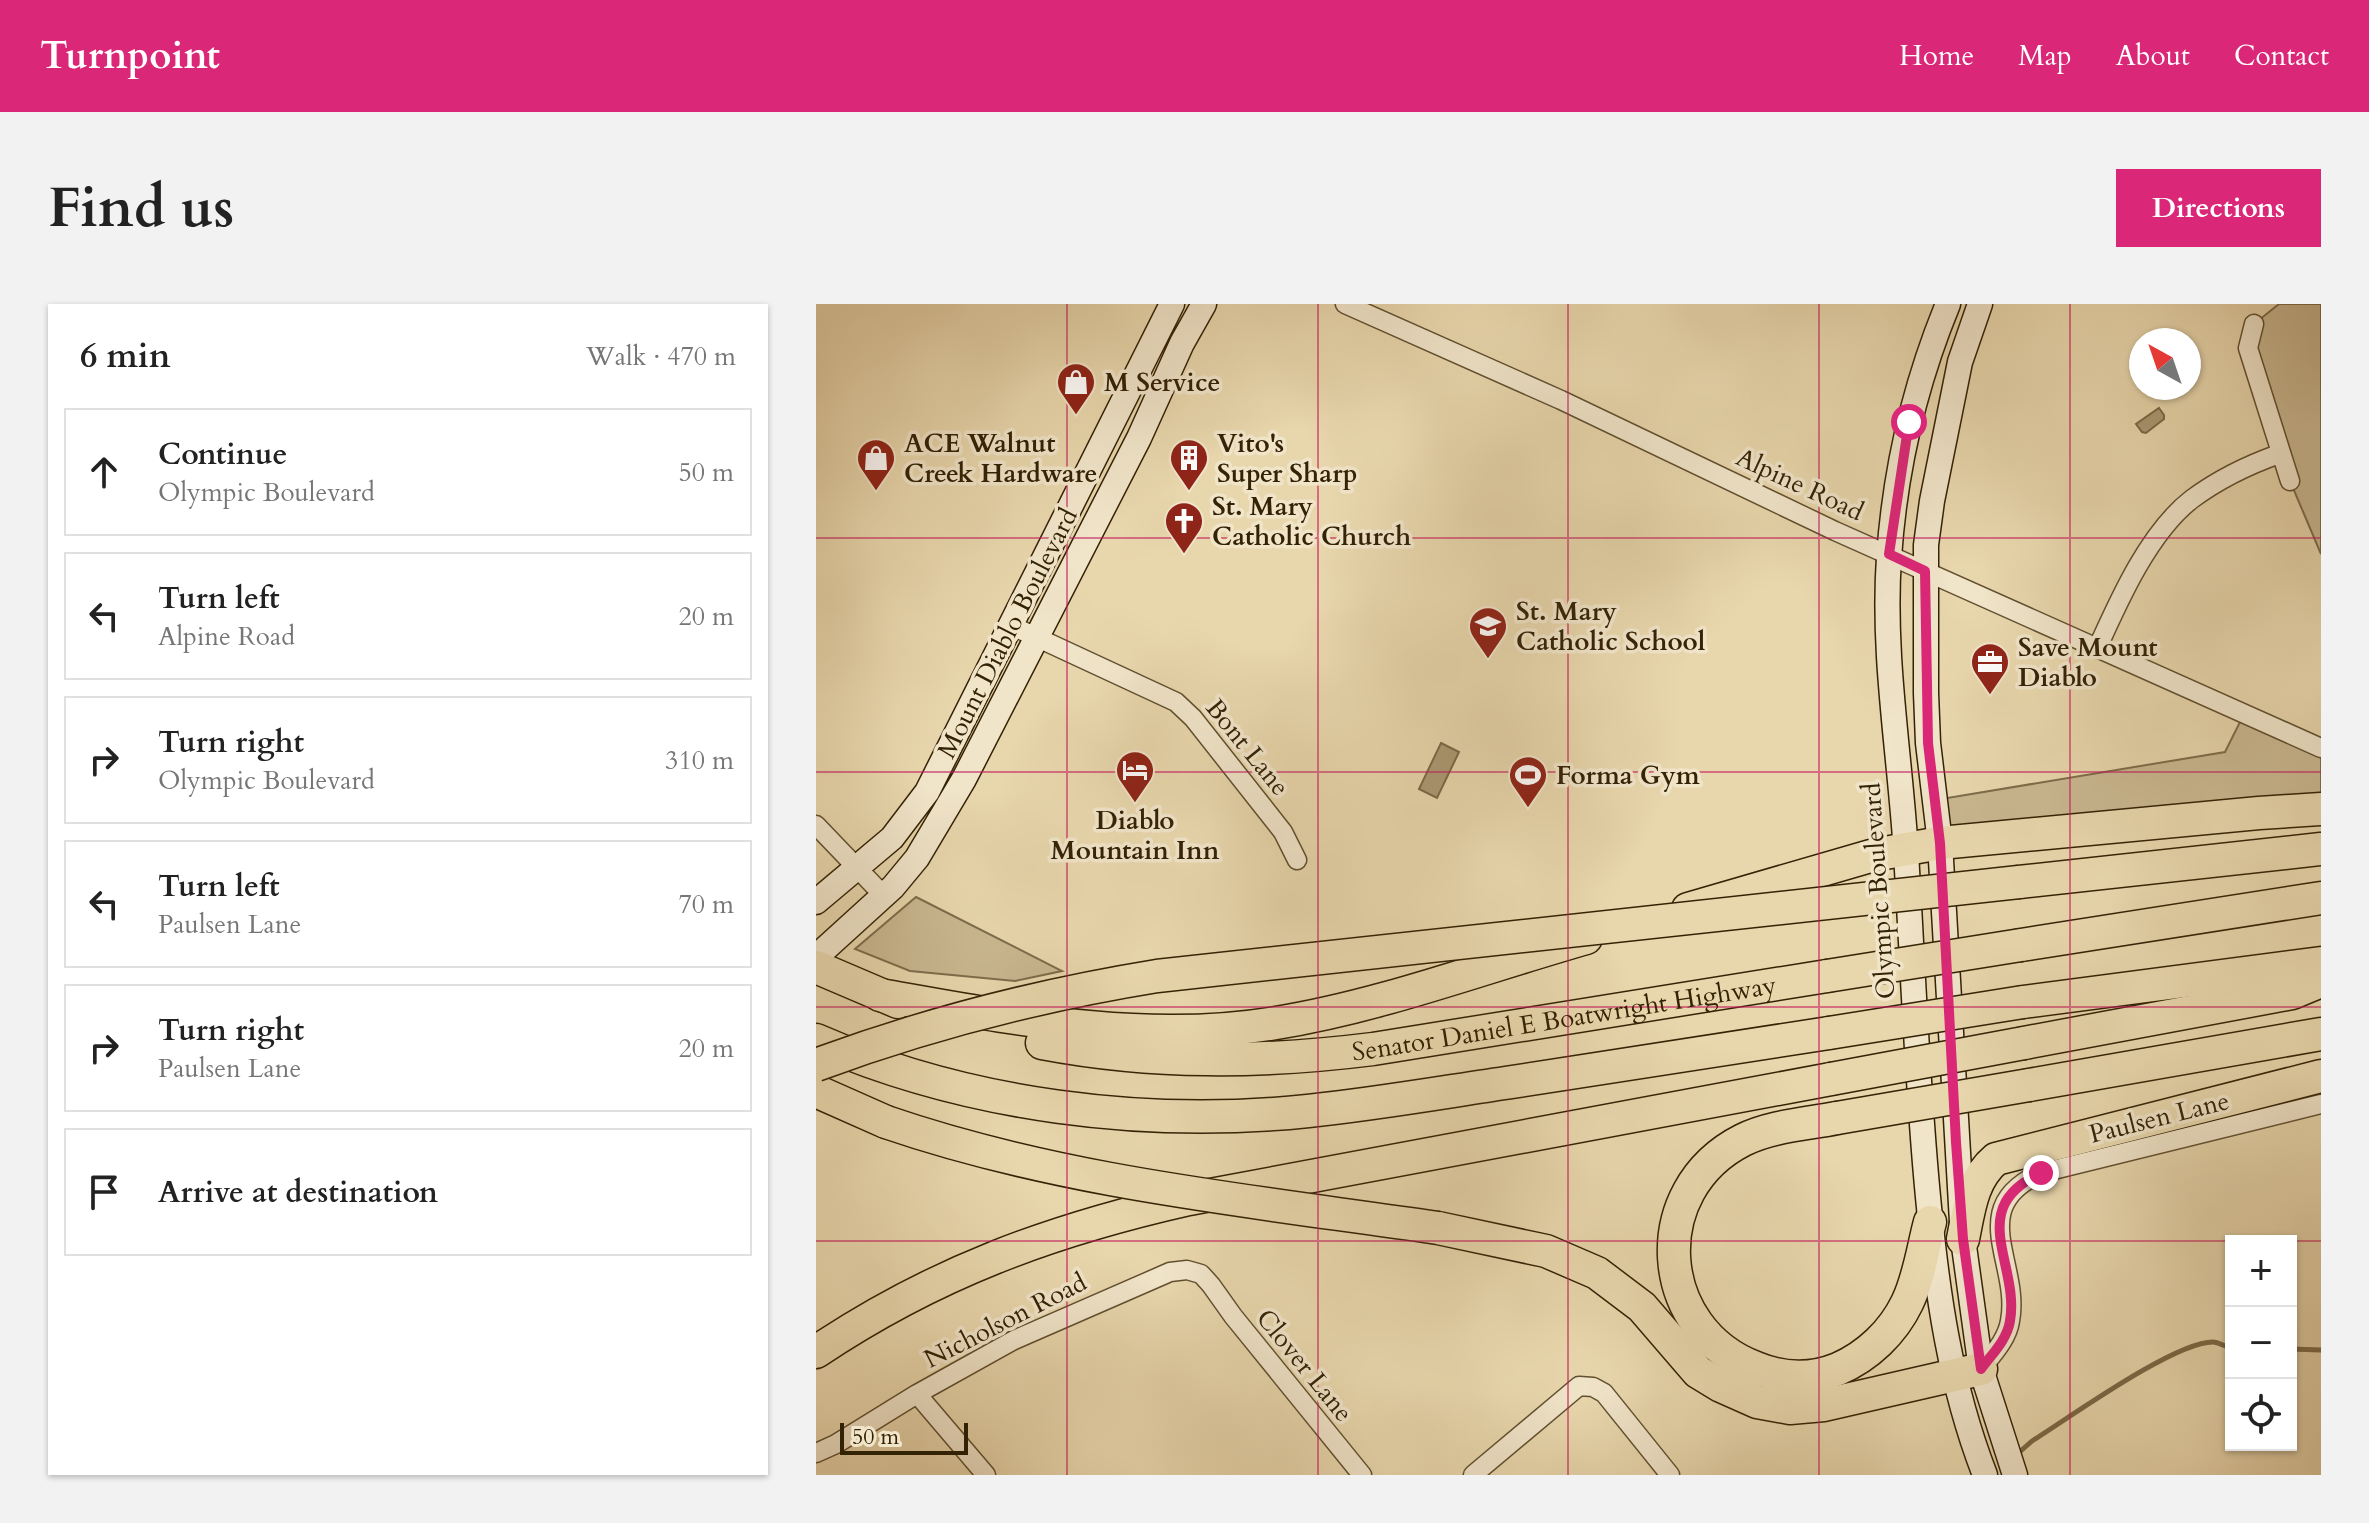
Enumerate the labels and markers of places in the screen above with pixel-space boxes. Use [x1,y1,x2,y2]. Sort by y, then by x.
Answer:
shop icon: M Service [1055,361,1097,416]
place label: M Service [1104,365,1220,400]
place label: ACE Walnut Creek Hardware [904,426,1097,491]
place label: Vito's Super Sharp [1217,426,1357,491]
shop icon: ACE Walnut Creek Hardware [855,437,897,492]
building icon: Vito's Super Sharp [1168,437,1210,492]
place label: St. Mary Catholic Church [1212,489,1411,554]
church icon: St. Mary Catholic Church [1163,500,1205,555]
place label: St. Mary Catholic School [1516,594,1706,659]
school or university icon: St. Mary Catholic School [1467,605,1509,660]
place label: Save Mount Diablo [2018,630,2158,695]
office icon: Save Mount Diablo [1969,641,2011,696]
hotel icon: Diablo Mountain Inn [1114,749,1156,804]
sports icon: Forma Gym [1507,754,1549,809]
place label: Forma Gym [1556,758,1700,793]
place label: Diablo Mountain Inn [1051,803,1220,868]

